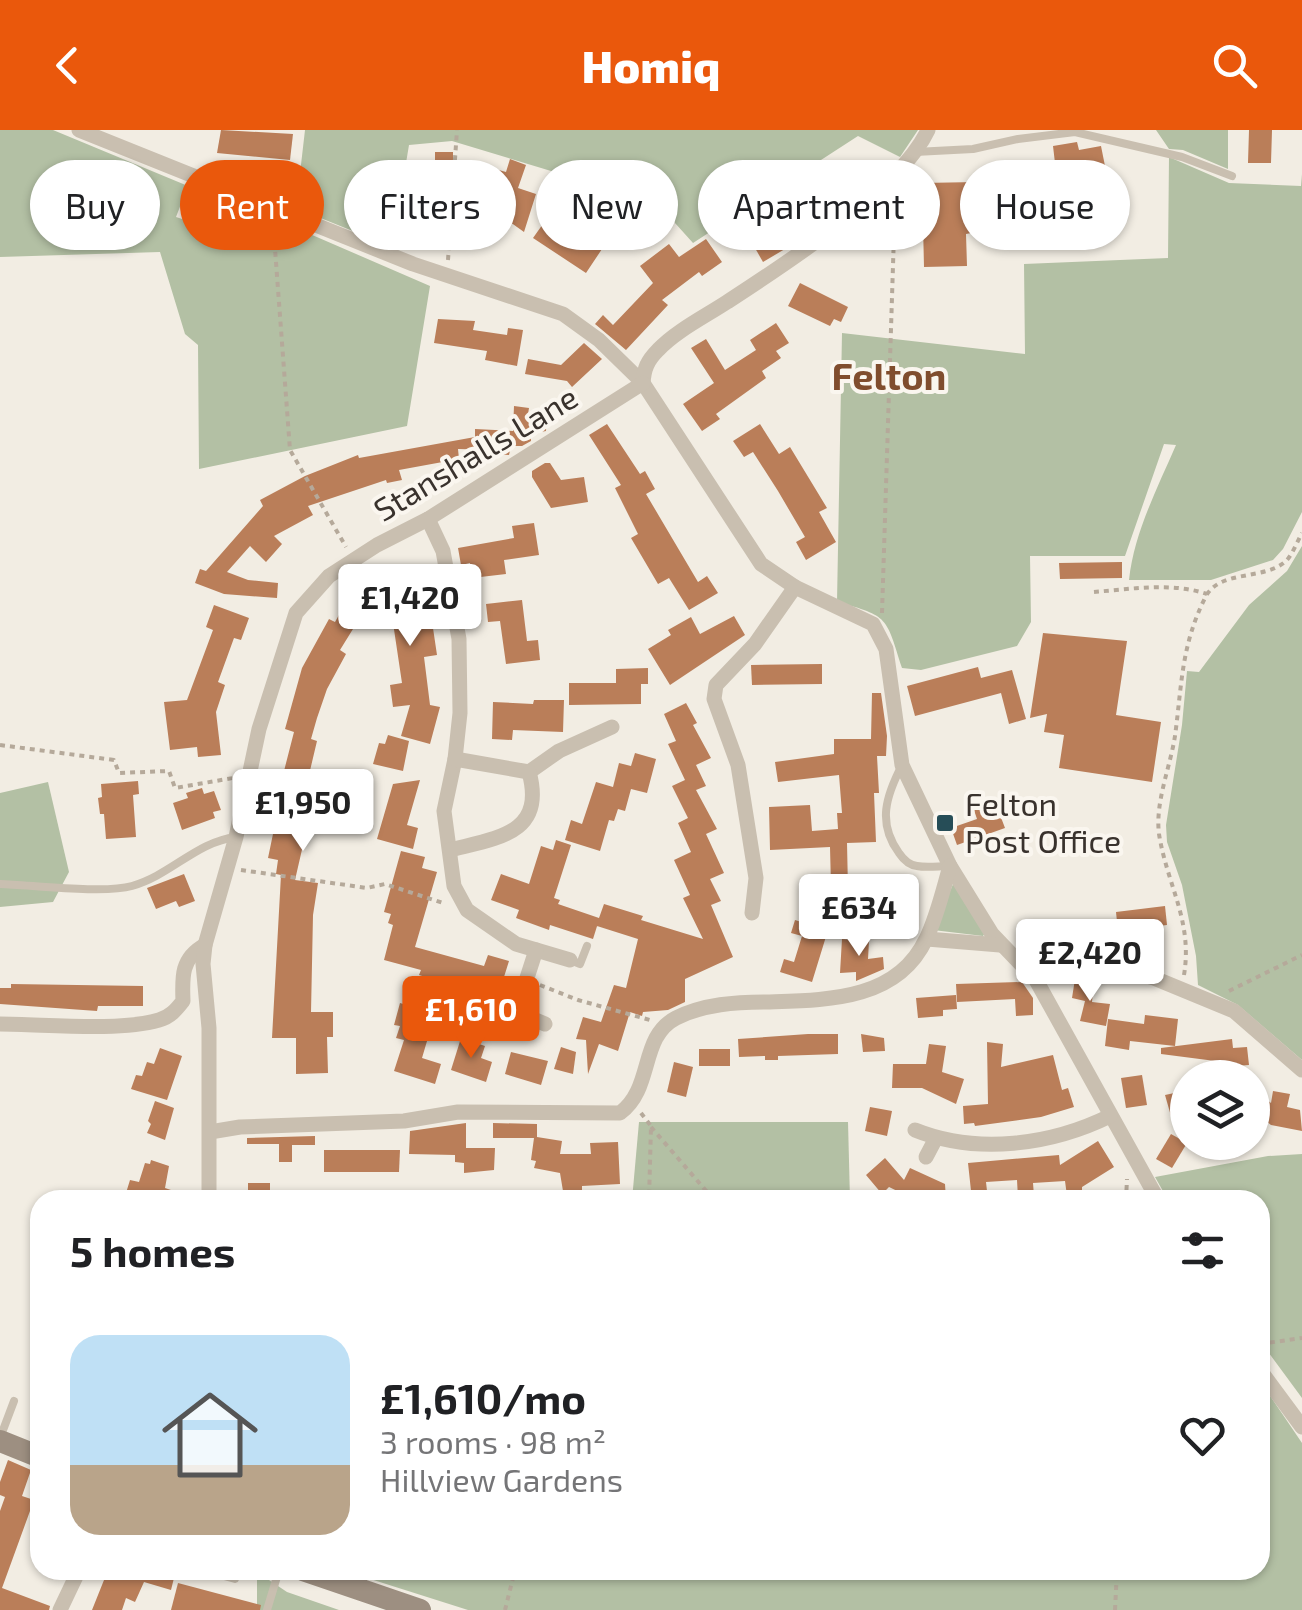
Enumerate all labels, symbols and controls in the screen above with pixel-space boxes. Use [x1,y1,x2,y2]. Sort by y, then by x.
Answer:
icon: back [40,38,95,93]
text: Homiq [582,38,720,92]
icon: search [1207,38,1262,93]
chip: Buy [30,160,160,250]
chip: Rent [180,160,324,250]
chip: Filters [344,160,516,250]
chip: New [536,160,678,250]
chip: Apartment [698,160,940,250]
chip: House [960,160,1130,250]
district label: Felton [832,352,946,398]
street label: Stanshalls Lane [366,377,584,528]
pin: £1,420 [329,564,491,649]
text: £1,420 [360,577,460,615]
pin: £1,950 [222,769,384,854]
text: £1,950 [254,782,352,820]
place label: Felton Post Office [965,784,1121,859]
marker: Felton Post Office [934,812,956,834]
pin: £634 [800,874,918,959]
text: £634 [821,887,897,925]
pin: £2,420 [1009,919,1171,1004]
text: £2,420 [1038,932,1142,970]
pin: £1,610 [390,976,552,1061]
text: £1,610 [424,989,518,1027]
map controls [1170,1060,1270,1160]
button: layers [1170,1060,1270,1160]
icon: filters [1175,1223,1230,1278]
text: 5 homes [70,1225,235,1275]
text: £1,610/mo [380,1372,586,1422]
icon: home [150,1375,270,1495]
icon: heart [1175,1408,1230,1463]
text: 3 rooms · 98 m² [380,1422,606,1460]
text: Hillview Gardens [380,1460,623,1498]

